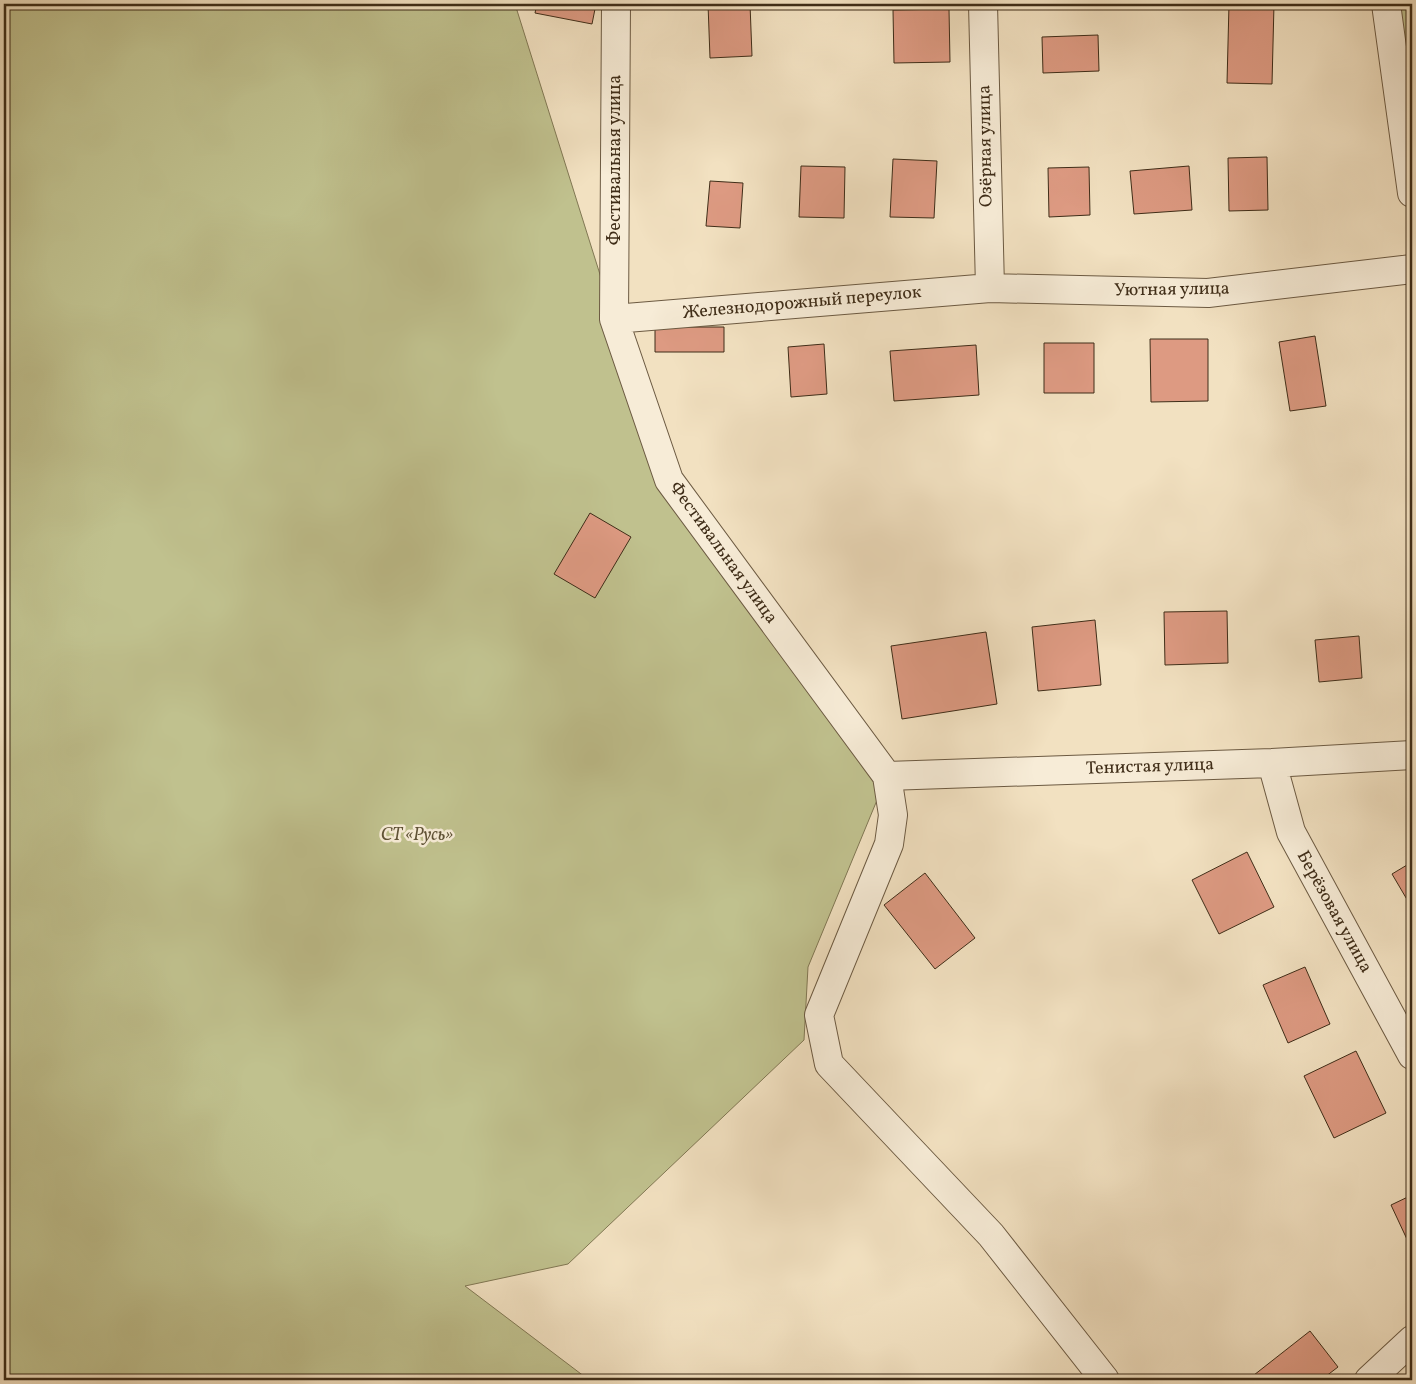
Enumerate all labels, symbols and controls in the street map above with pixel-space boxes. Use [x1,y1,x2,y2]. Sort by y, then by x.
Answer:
street label: Фестивальная улица [603,75,628,245]
street label: Озёрная улица [972,85,1000,207]
street label: Уютная улица [1114,276,1230,304]
street label: Железнодорожный переулок [682,280,923,326]
street label: Фестивальная улица [663,477,783,629]
street label: Тенистая улица [1085,752,1215,782]
park label: СТ «Русь» [381,823,453,848]
street label: Берёзовая улица [1290,846,1378,978]

